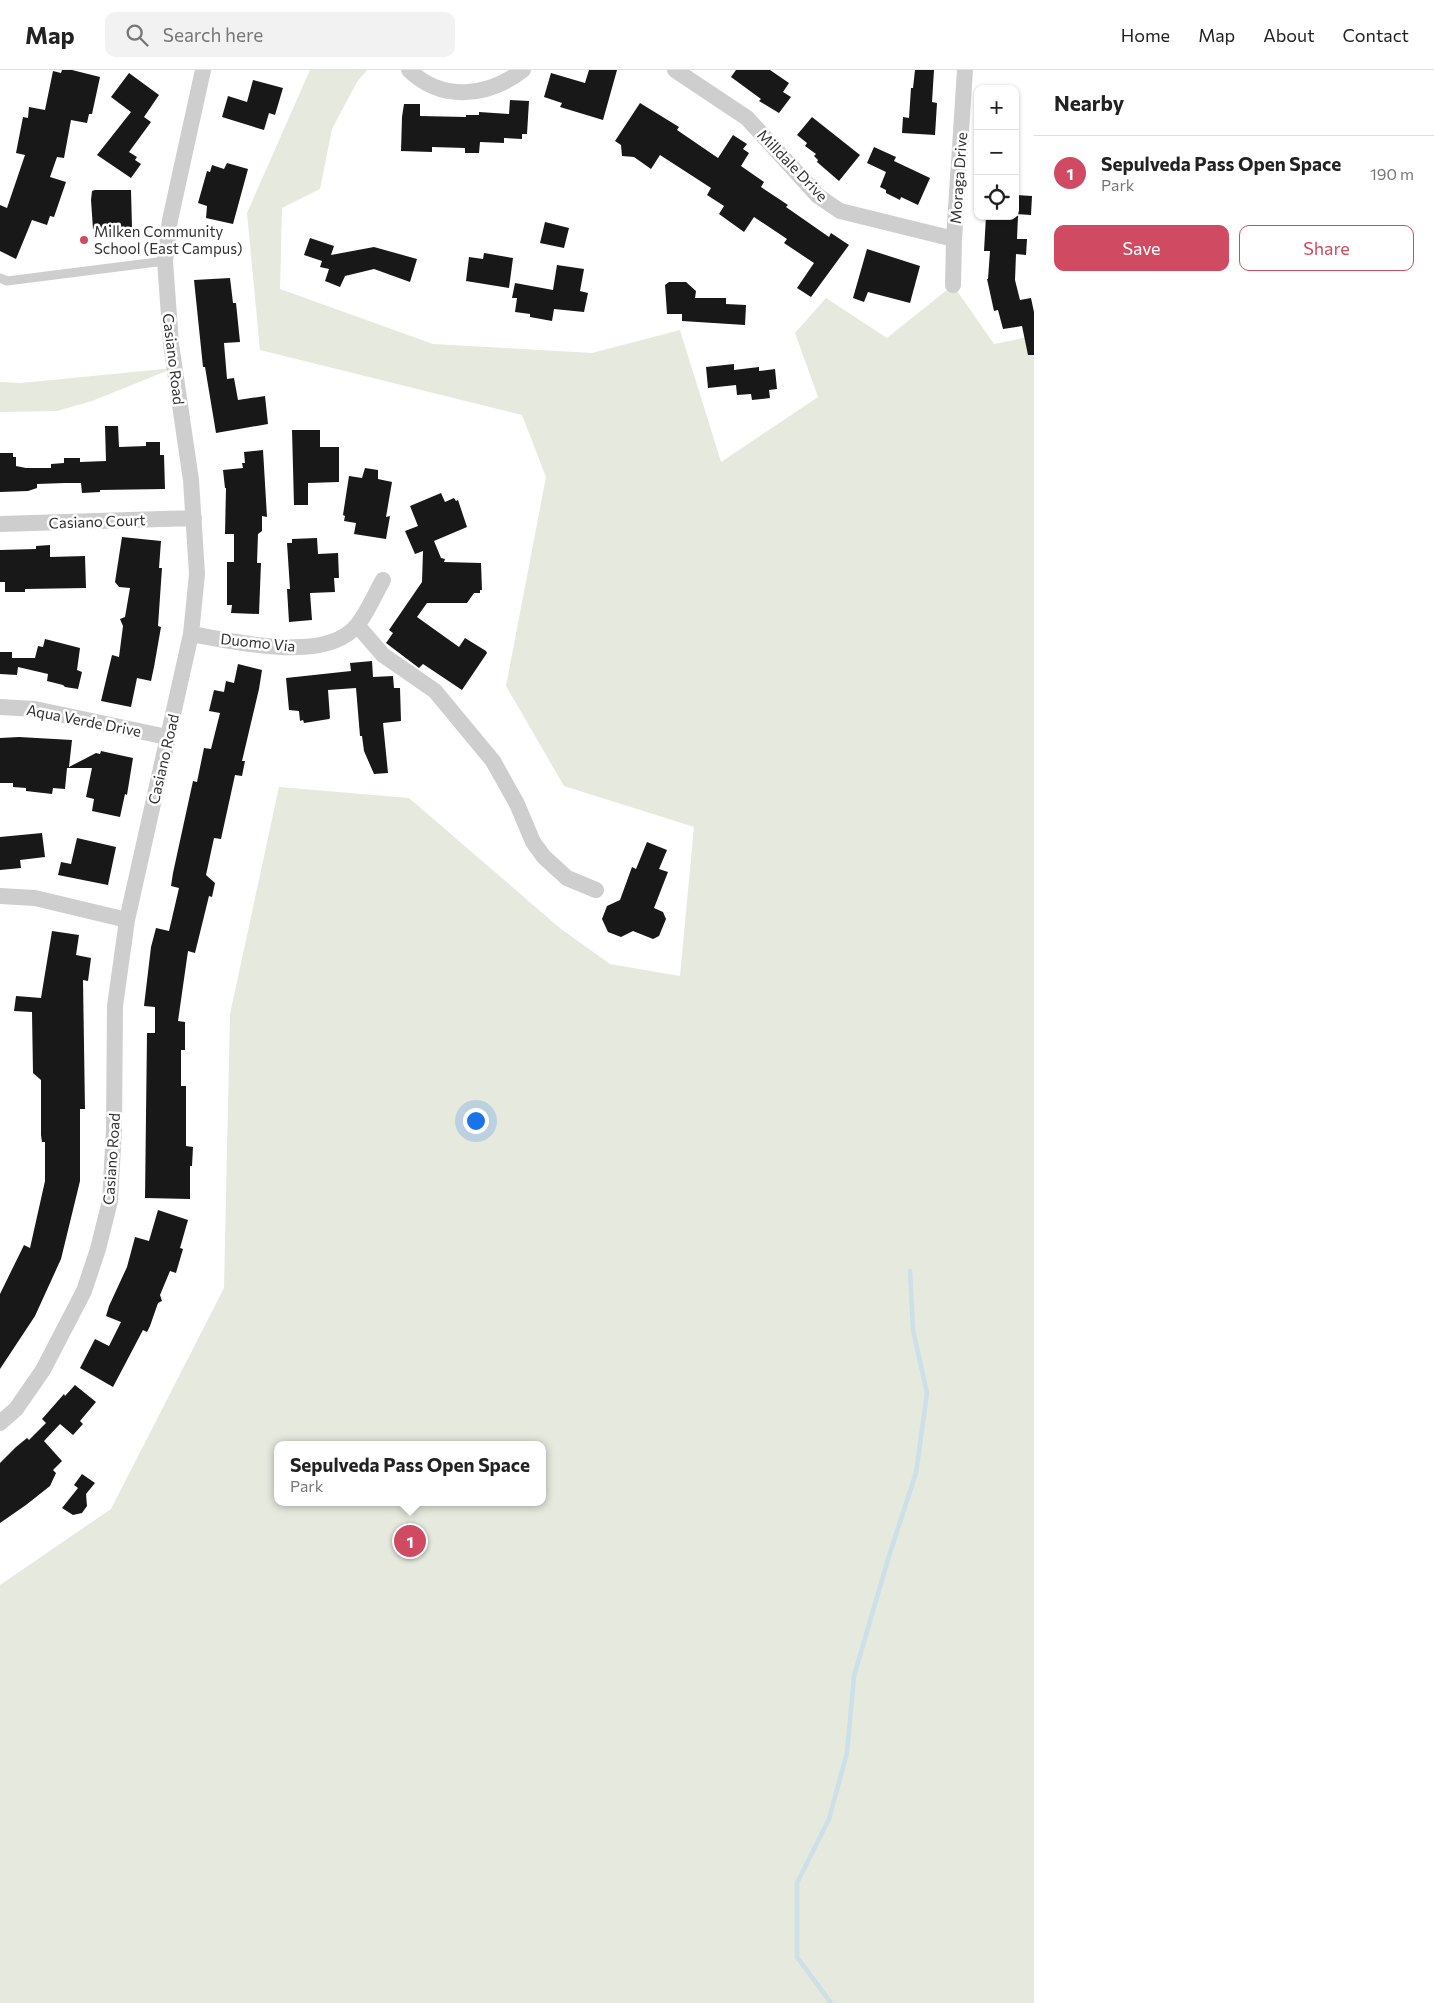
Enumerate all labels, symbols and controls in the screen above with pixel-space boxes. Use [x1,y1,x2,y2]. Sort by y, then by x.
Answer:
search box [105,12,455,57]
text: Map [25,20,75,49]
icon: search [123,21,151,49]
text: Search here [163,23,263,46]
text: Home [1121,24,1170,46]
text: Map [1198,24,1235,46]
text: About [1263,24,1315,46]
text: Contact [1343,24,1409,46]
map controls [974,85,1019,220]
button: + [974,85,1019,130]
text: Nearby [1054,90,1124,115]
street label: Milldale Drive [754,125,832,205]
button: − [974,130,1019,175]
street label: Moraga Drive [946,131,970,224]
text: Sepulveda Pass Open Space [1101,152,1341,175]
text: 1 [1066,164,1074,183]
text: 190 m [1370,164,1414,183]
button: locate [974,175,1019,220]
text: Park [1101,175,1134,194]
place label: Milken Community School (East Campus) [94,222,243,257]
button: Save [1054,225,1229,271]
button: Share [1239,225,1414,271]
marker: Milken Community School (East Campus) [78,234,90,246]
street label: Casiano Road [159,312,189,406]
street label: Casiano Court [48,510,146,532]
street label: Duomo Via [220,629,296,655]
street label: Aqua Verde Drive [25,700,143,740]
street label: Casiano Road [144,712,182,806]
your location [463,1108,489,1134]
street label: Casiano Road [99,1112,123,1206]
popup [274,1441,546,1506]
text: Sepulveda Pass Open Space [290,1453,530,1476]
text: Park [290,1476,323,1495]
pin: 1 [394,1522,426,1560]

